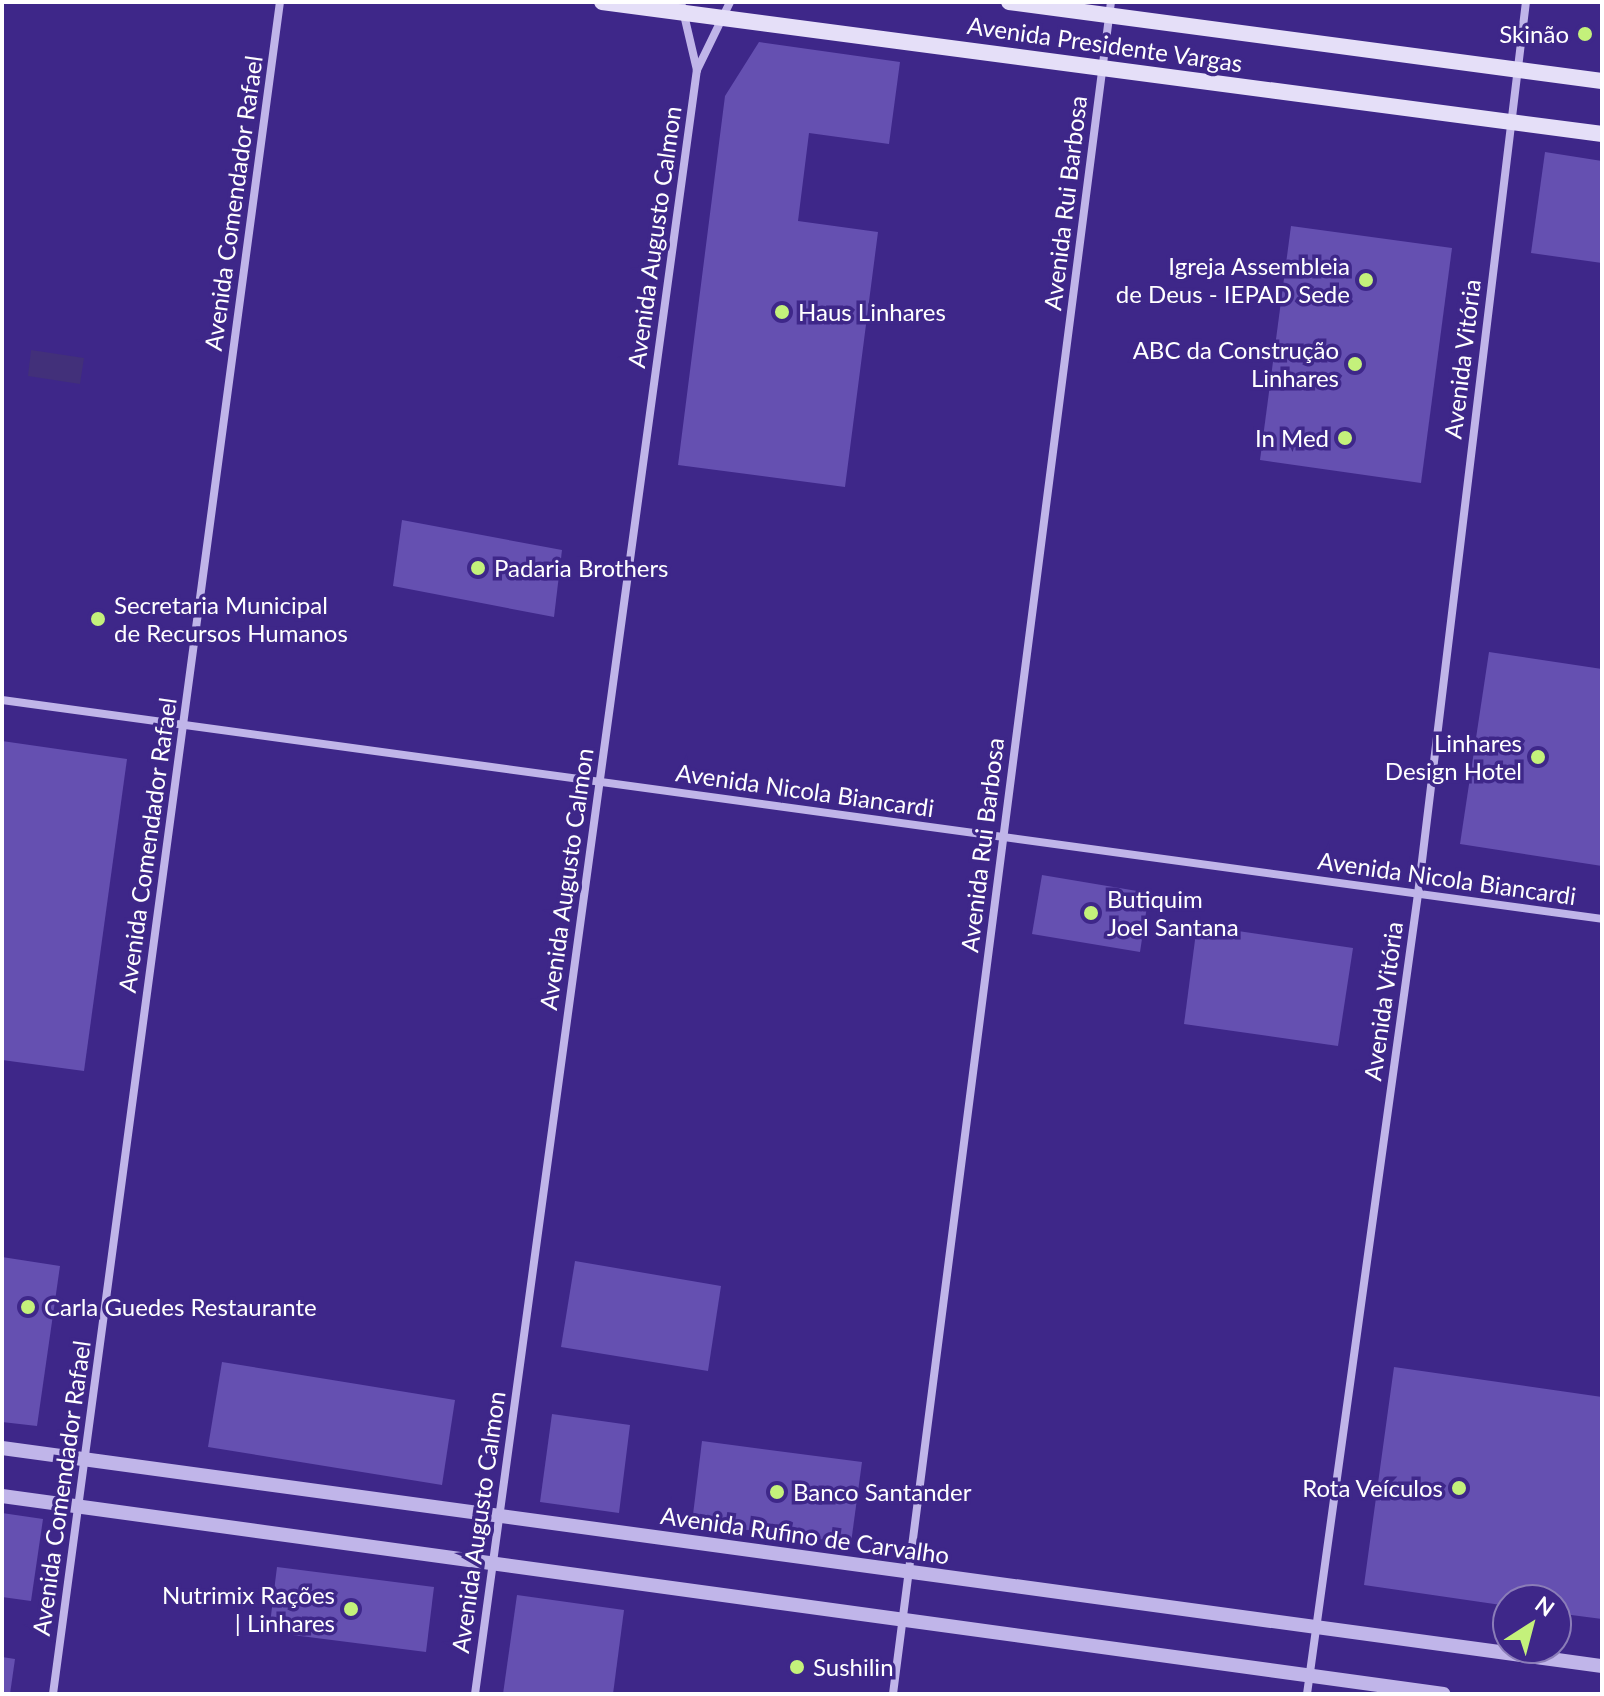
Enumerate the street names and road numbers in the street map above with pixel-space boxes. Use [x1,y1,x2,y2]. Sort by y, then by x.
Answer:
street label: Avenida Presidente Vargas [965,10,1245,78]
street label: Avenida Comendador Rafael [198,53,268,353]
street label: Avenida Rui Barbosa [1038,94,1092,312]
street label: Avenida Augusto Calmon [621,104,687,370]
street label: Avenida Vitória [1438,277,1486,441]
street label: Avenida Comendador Rafael [112,695,182,995]
street label: Avenida Rui Barbosa [955,736,1009,954]
street label: Avenida Augusto Calmon [533,746,599,1012]
street label: Avenida Nicola Biancardi [674,758,936,822]
street label: Avenida Nicola Biancardi [1316,846,1578,910]
street label: Avenida Vitória [1358,919,1408,1083]
street label: Avenida Comendador Rafael [26,1338,96,1638]
street label: Avenida Augusto Calmon [445,1389,511,1655]
street label: Avenida Rufino de Carvalho [659,1500,951,1570]

